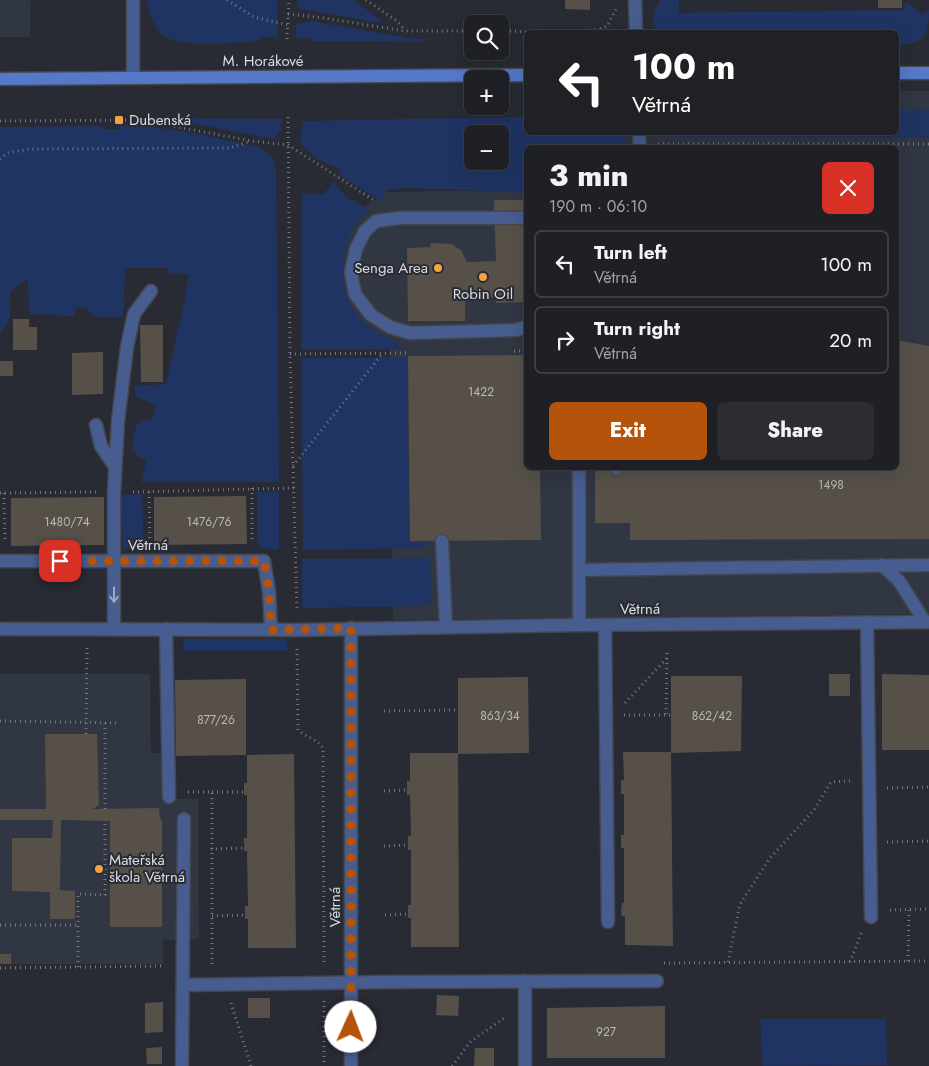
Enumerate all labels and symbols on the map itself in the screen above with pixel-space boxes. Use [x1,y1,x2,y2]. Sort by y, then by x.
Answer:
street label: M. Horákové [223,50,304,72]
place label: Dubenská [129,109,191,131]
marker: Dubenská [113,114,125,126]
place label: Senga Area [354,257,428,279]
marker: Senga Area [432,262,444,274]
marker: Robin Oil [477,271,489,283]
place label: Robin Oil [453,283,513,305]
house number: 1422 [468,383,494,401]
house number: 1498 [818,476,844,494]
house number: 1480/74 [44,513,90,531]
house number: 1476/76 [186,513,232,531]
street label: Větrná [128,534,168,556]
pin [39,540,81,582]
one-way arrow [109,586,119,603]
street label: Větrná [620,598,660,620]
house number: 863/34 [480,707,520,725]
house number: 862/42 [692,707,732,725]
house number: 877/26 [197,711,235,729]
place label: Mateřská škola Větrná [109,849,185,888]
marker: Mateřská škola Větrná [93,863,105,875]
street label: Větrná [324,887,346,927]
position arrow [324,1000,376,1052]
house number: 927 [596,1023,617,1041]

